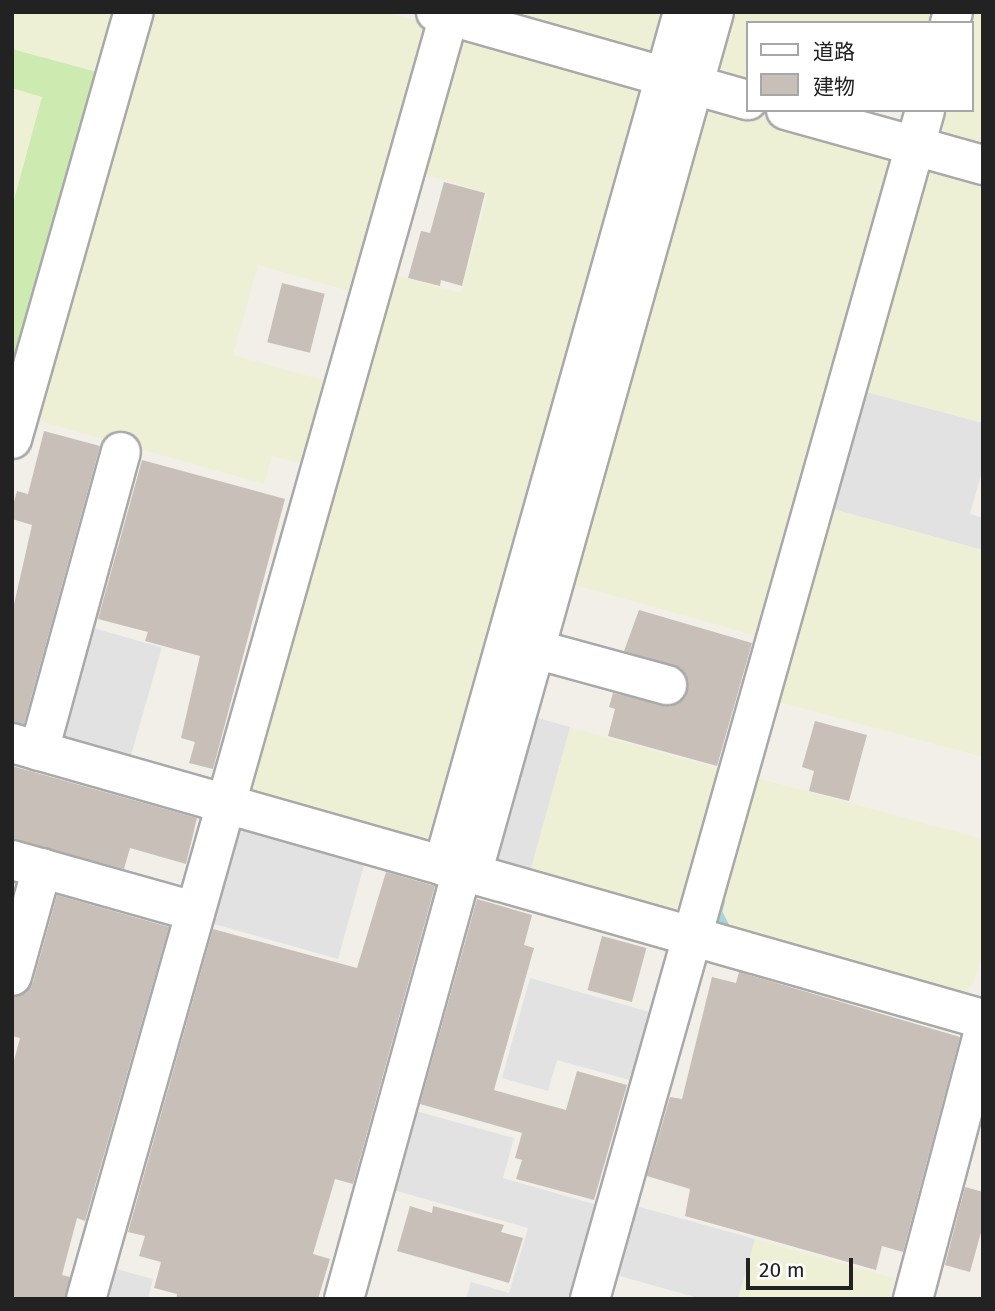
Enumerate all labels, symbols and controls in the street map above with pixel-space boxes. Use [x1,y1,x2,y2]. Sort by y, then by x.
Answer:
legend [746,21,974,112]
text: 道路 [813,39,855,65]
text: 建物 [813,74,855,100]
scale bar [750,1244,857,1288]
text: 20 m [759,1257,805,1283]

